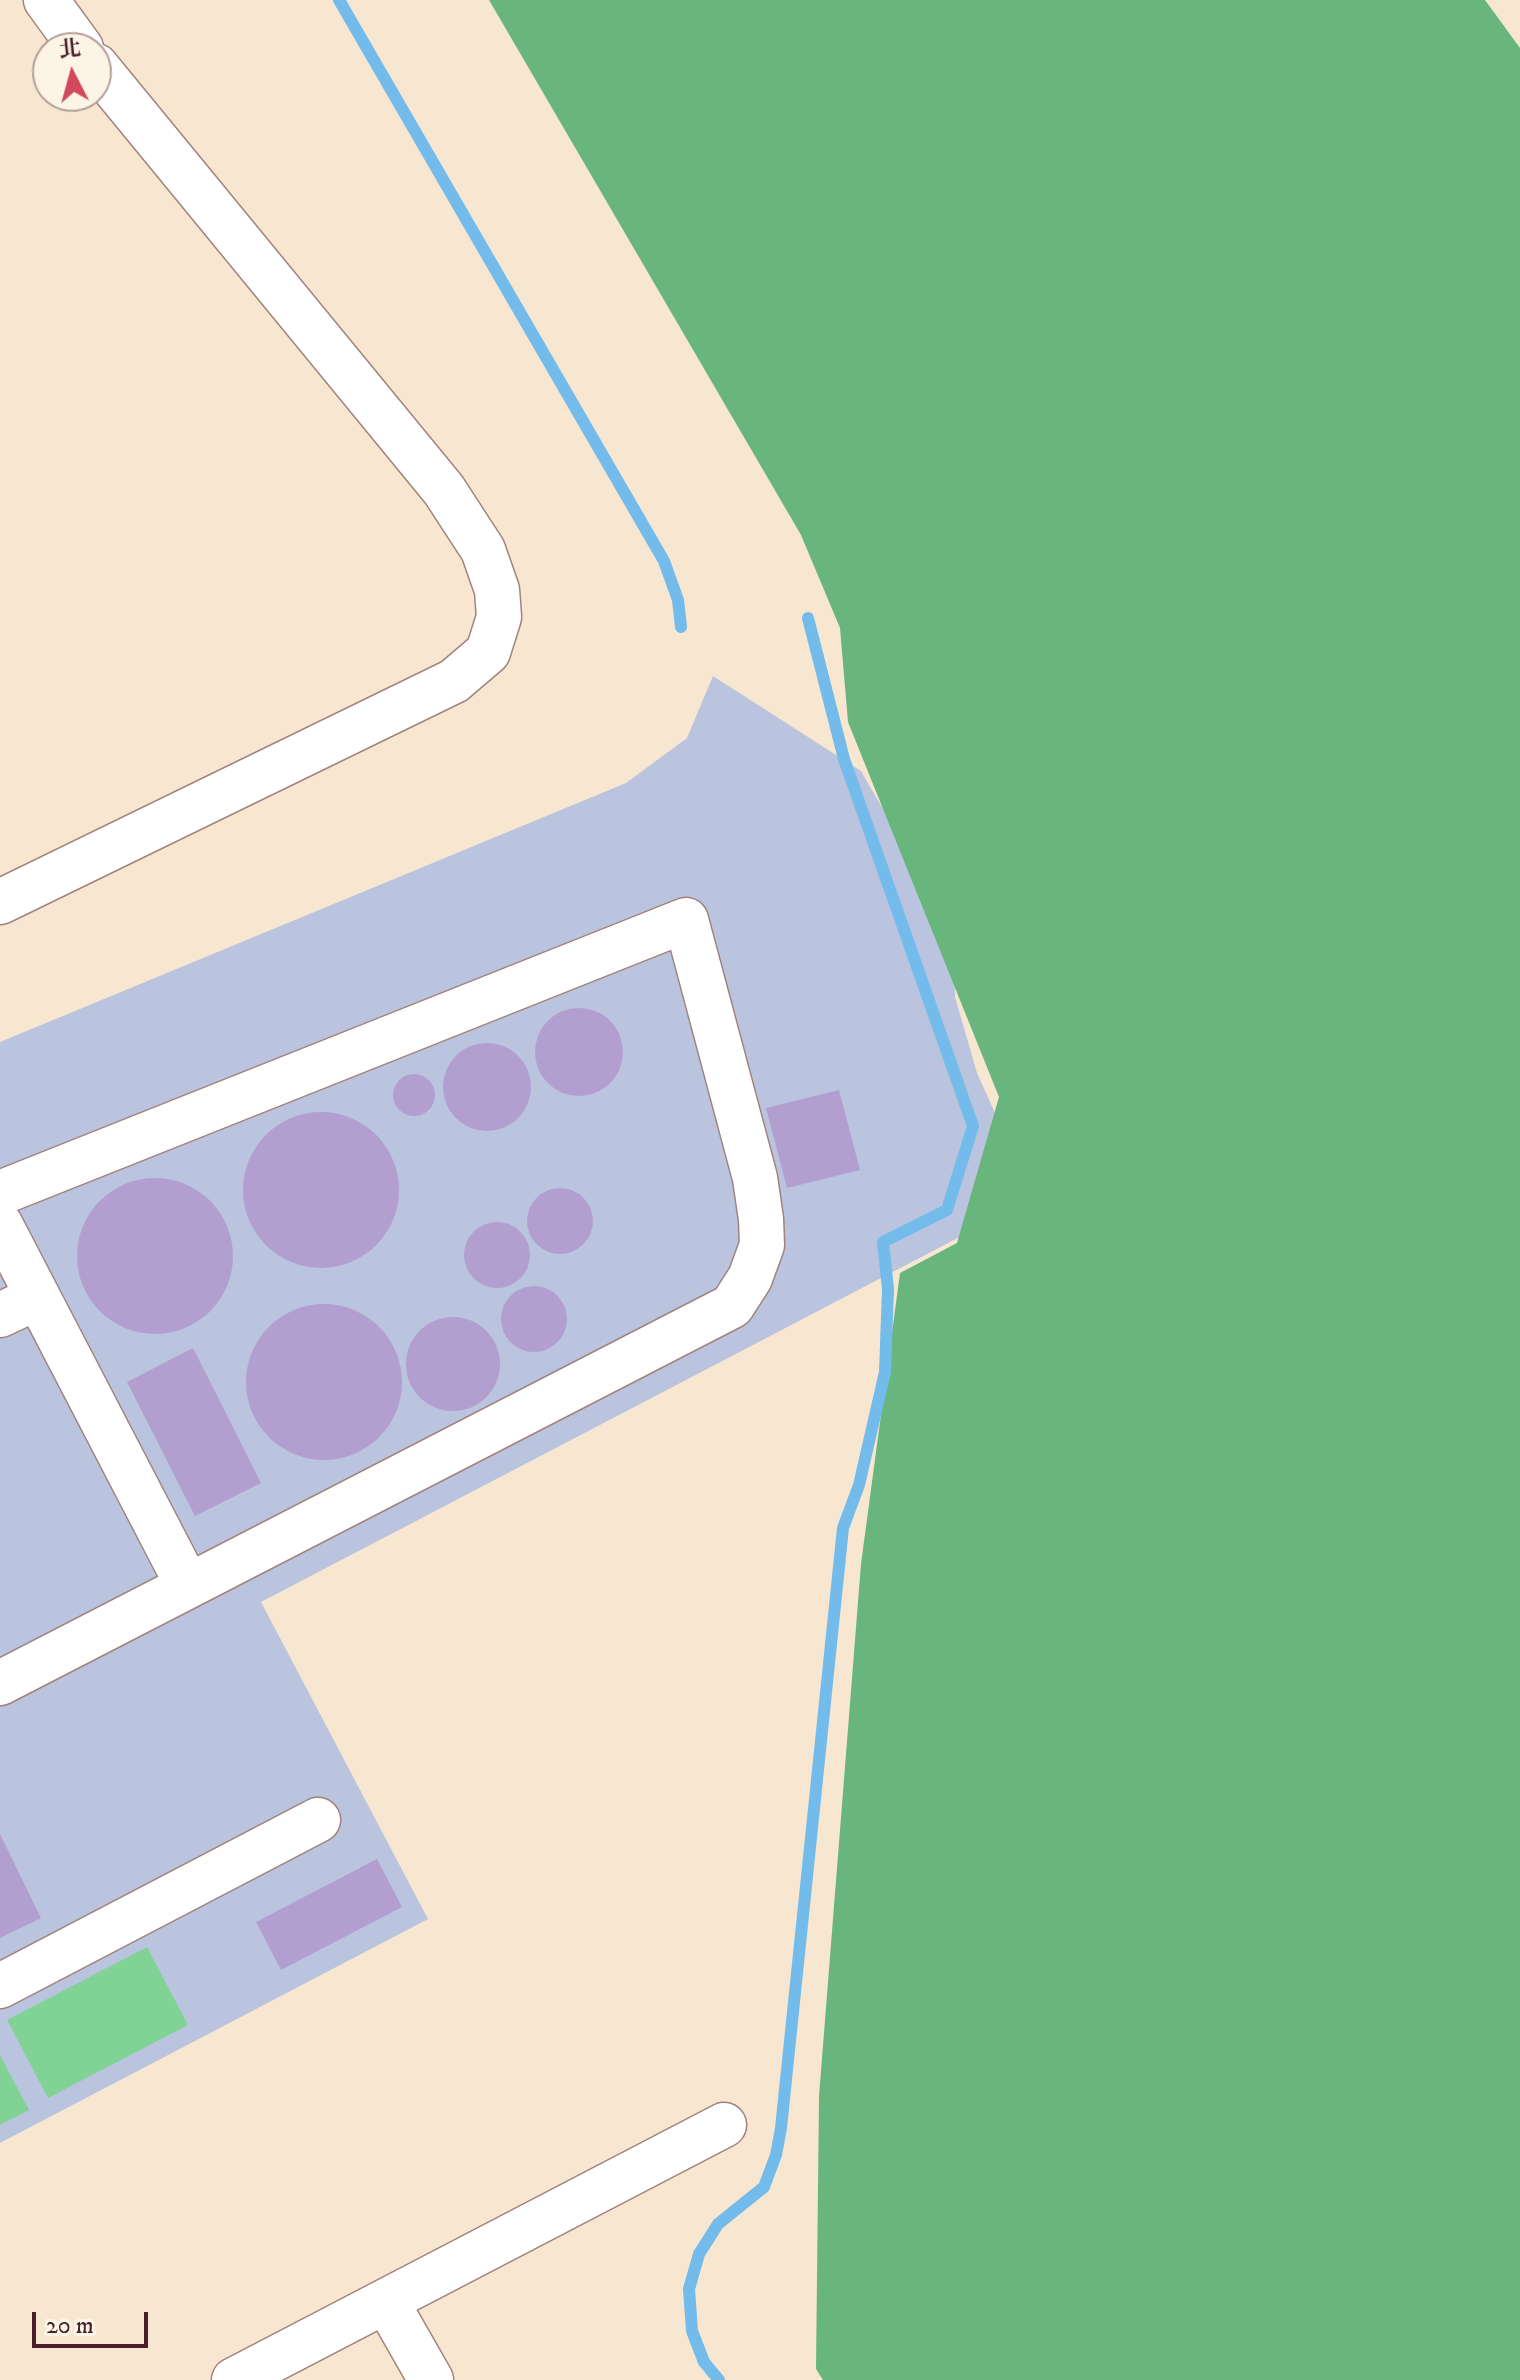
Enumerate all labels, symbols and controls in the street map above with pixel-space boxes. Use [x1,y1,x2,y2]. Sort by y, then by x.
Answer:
north arrow [32,32,112,112]
text: 北 [57,35,82,64]
scale bar [36,2296,152,2346]
text: 20 m [46,2311,94,2341]

